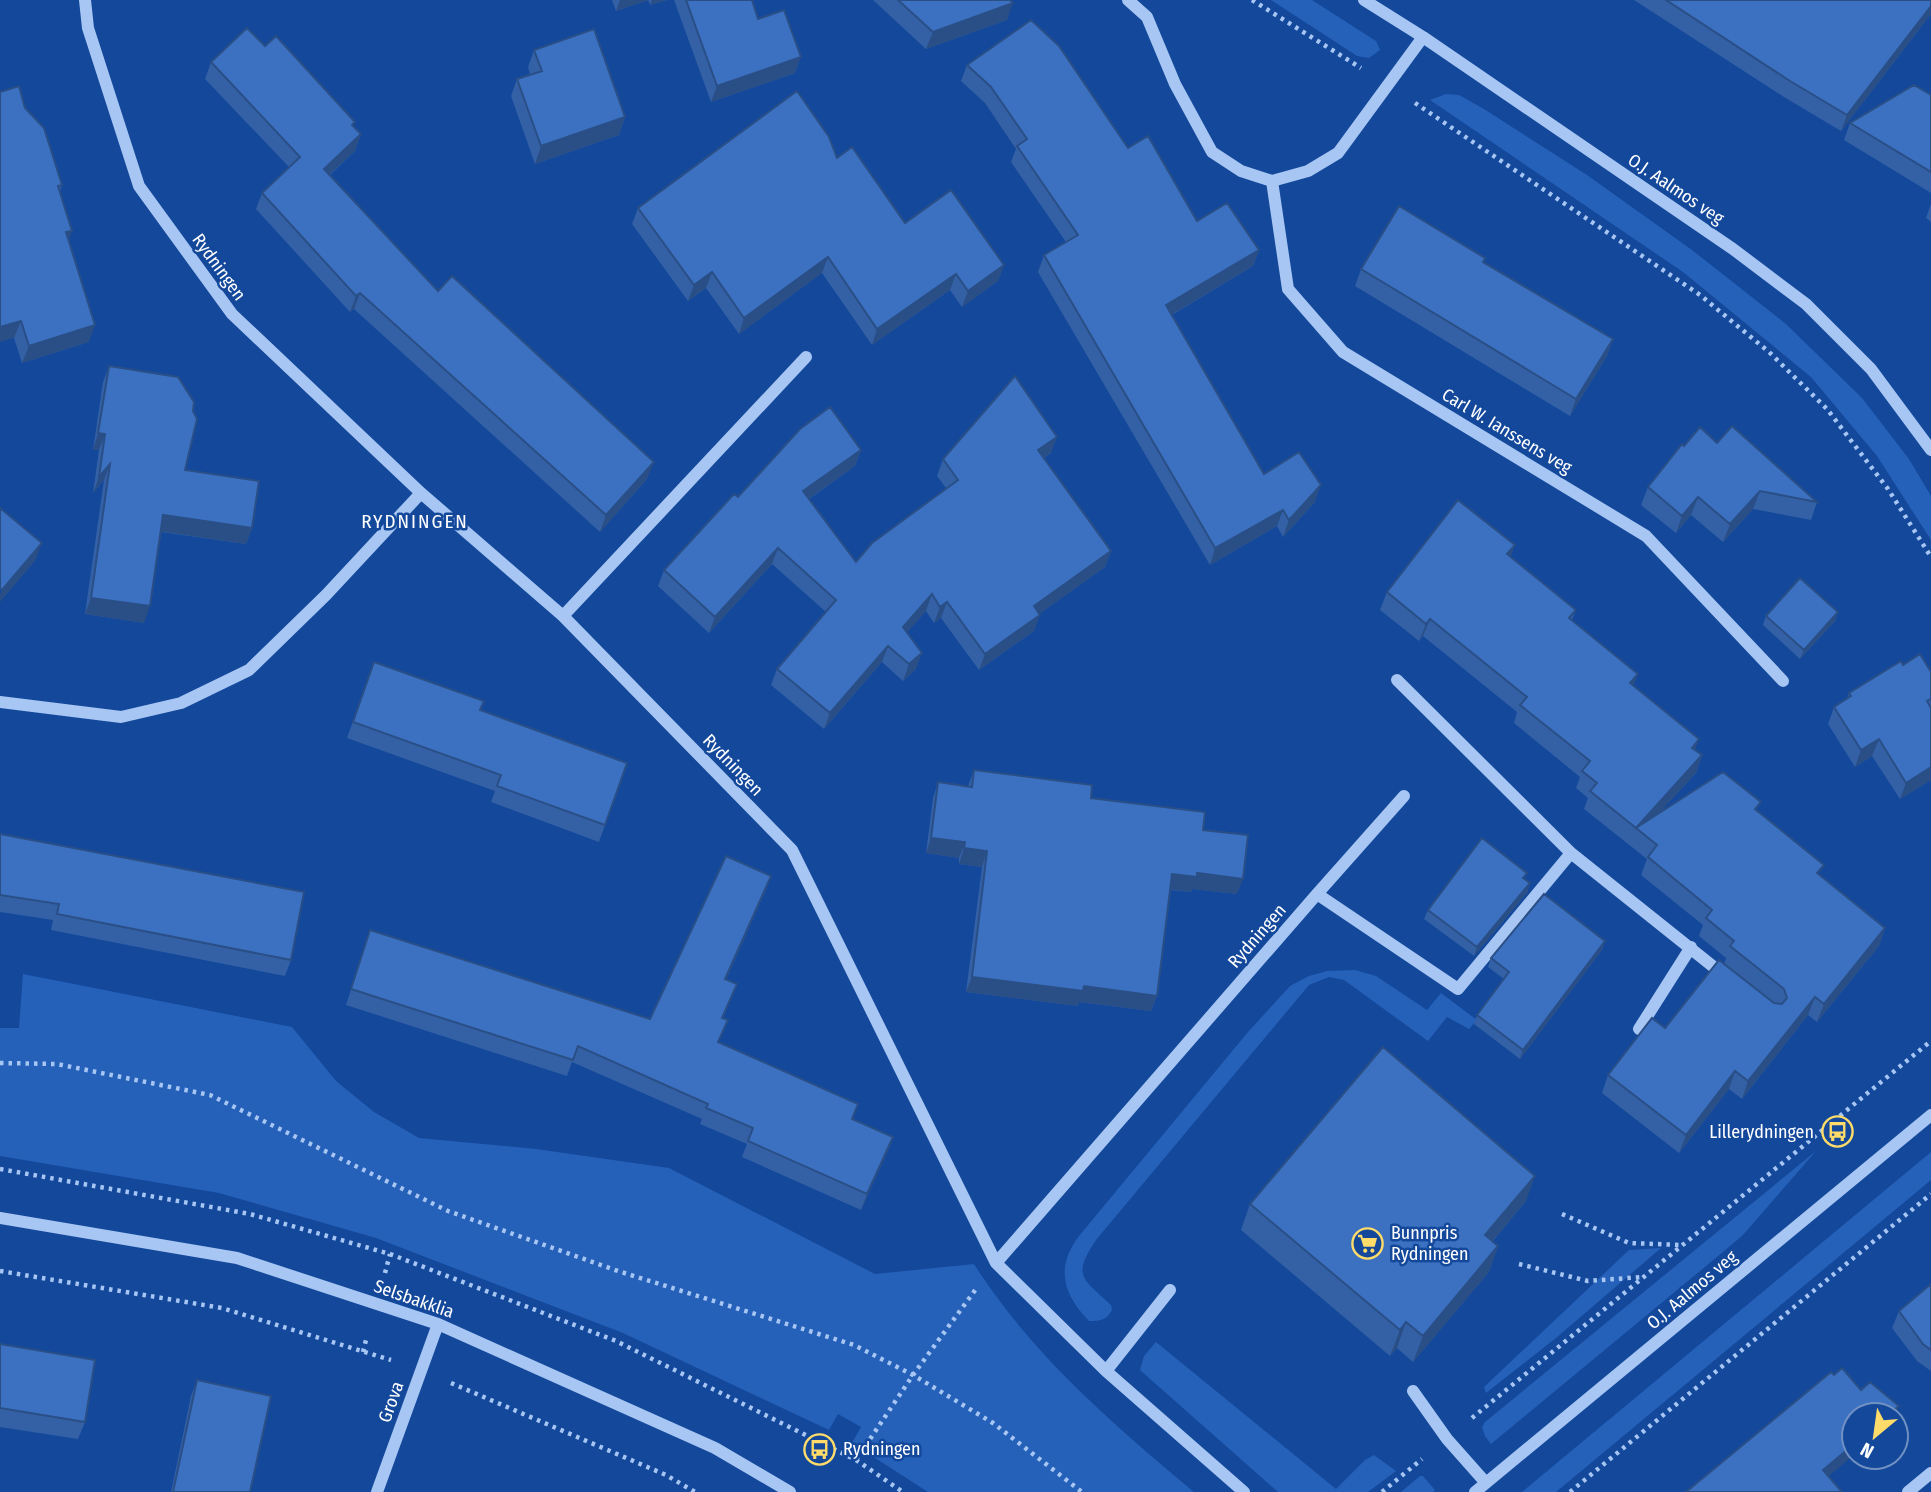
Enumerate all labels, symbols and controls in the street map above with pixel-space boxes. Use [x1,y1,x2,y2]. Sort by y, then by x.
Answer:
street label: O.J. Aalmos veg [1624,149,1729,229]
street label: Rydningen [187,229,251,305]
street label: Carl W. Ianssens veg [1438,383,1576,479]
district label: RYDNINGEN [361,510,469,533]
street label: Rydningen [698,729,768,801]
street label: Rydningen [1223,900,1291,972]
bus stop icon: Lillerydningen [1820,1115,1854,1149]
place label: Lillerydningen [1709,1121,1814,1143]
place label: Bunnpris Rydningen [1391,1222,1468,1265]
supermarket icon: Bunnpris Rydningen [1351,1226,1385,1260]
street label: O.J. Aalmos veg [1642,1246,1742,1334]
street label: Selsbakklia [371,1275,457,1323]
street label: Grova [373,1378,409,1426]
north arrow [1840,1401,1910,1471]
bus stop icon: Rydningen [803,1432,837,1466]
place label: Rydningen [843,1438,920,1460]
text: N [1856,1438,1878,1463]

